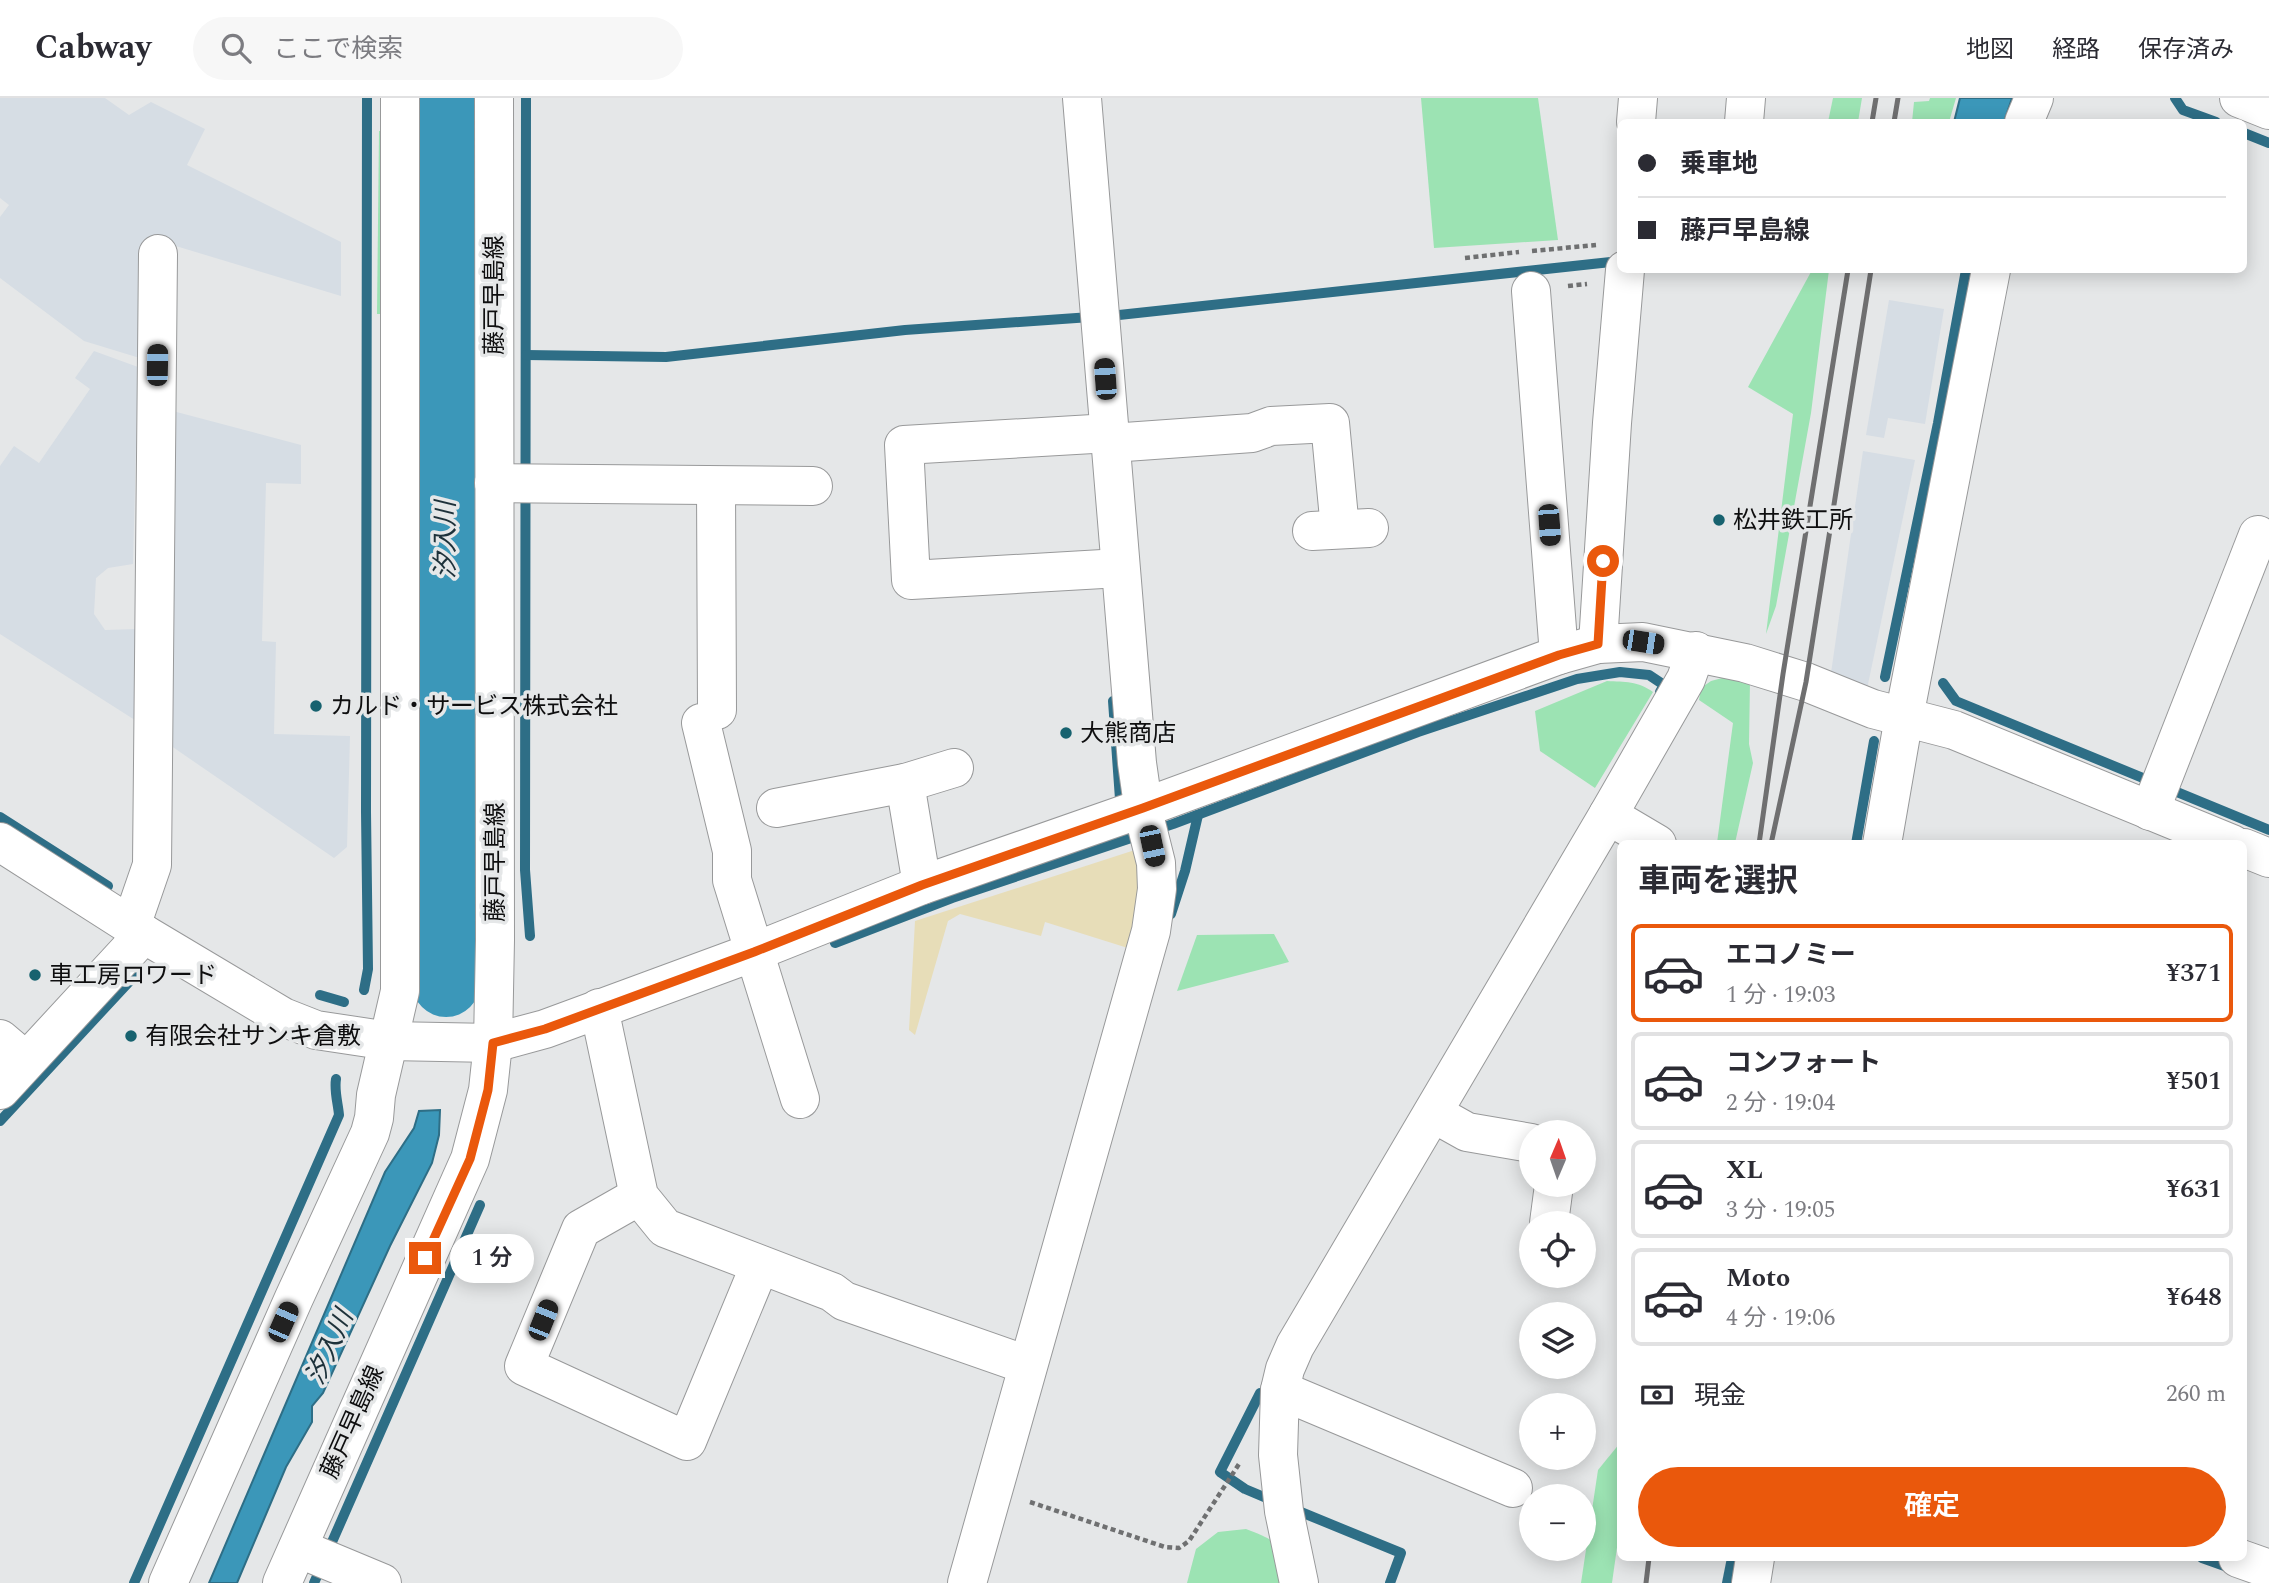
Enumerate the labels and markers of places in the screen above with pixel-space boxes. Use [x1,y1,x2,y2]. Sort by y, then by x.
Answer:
place label: 松井鉄工所 [1733,503,1853,539]
marker: 松井鉄工所 [1711,512,1727,528]
place label: カルド・サービス株式会社 [330,689,618,725]
marker: カルド・サービス株式会社 [308,698,324,714]
place label: 大熊商店 [1080,716,1176,752]
marker: 大熊商店 [1058,725,1074,741]
place label: 車工房ロワード [49,958,217,994]
marker: 車工房ロワード [27,967,43,983]
place label: 有限会社サンキ倉敷 [145,1019,361,1055]
marker: 有限会社サンキ倉敷 [123,1028,139,1044]

